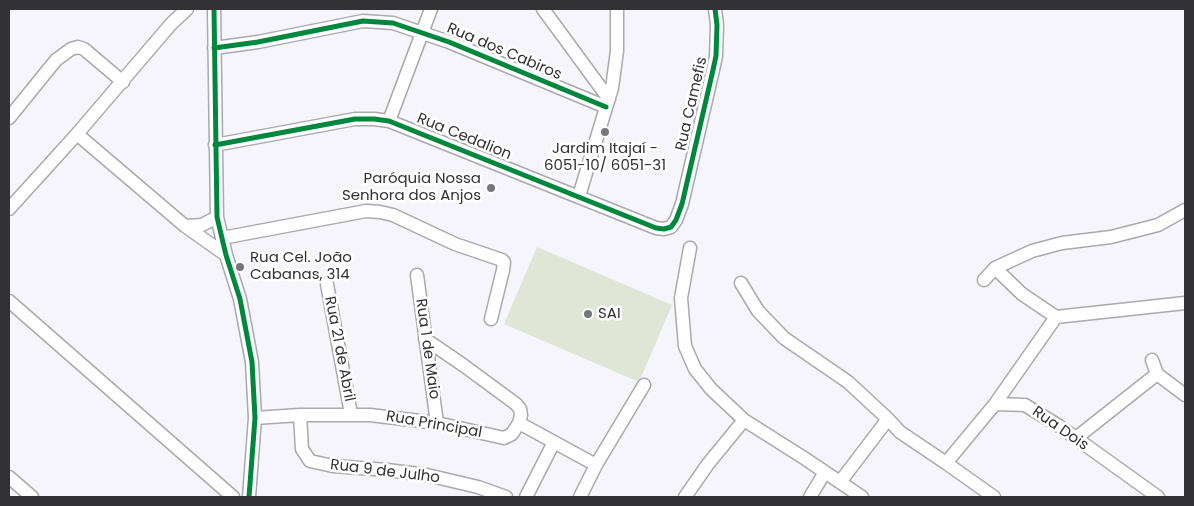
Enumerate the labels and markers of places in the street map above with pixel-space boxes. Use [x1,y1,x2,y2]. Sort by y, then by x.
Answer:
marker: Jardim Itajaí - 6051-10/ 6051-31 [599,126,611,138]
place label: Jardim Itajaí - 6051-10/ 6051-31 [544,140,666,175]
place label: Paróquia Nossa Senhora dos Anjos [342,170,481,205]
marker: Paróquia Nossa Senhora dos Anjos [485,182,497,194]
place label: Rua Cel. João Cabanas, 314 [250,249,352,284]
marker: Rua Cel. João Cabanas, 314 [234,261,246,273]
place label: SAI [598,305,621,323]
marker: SAI [582,308,594,320]

